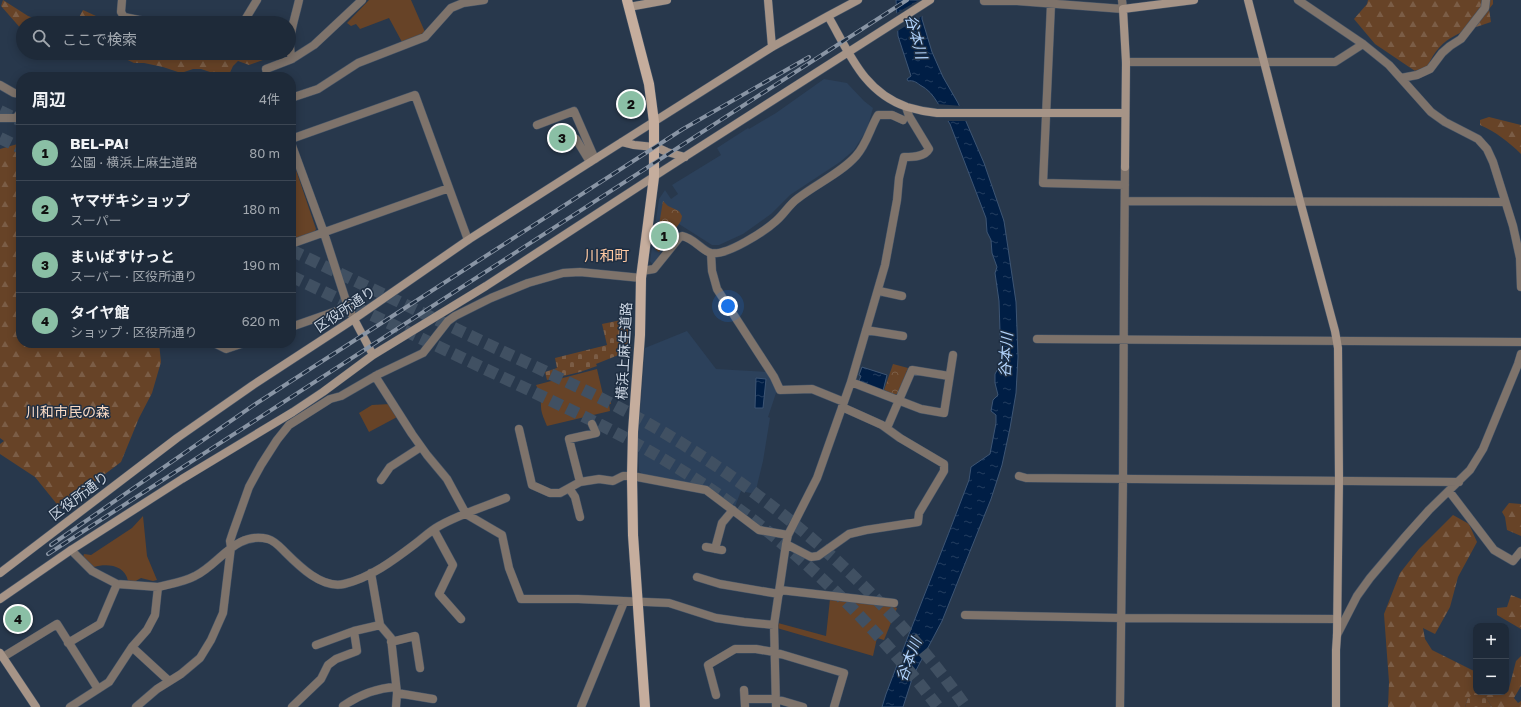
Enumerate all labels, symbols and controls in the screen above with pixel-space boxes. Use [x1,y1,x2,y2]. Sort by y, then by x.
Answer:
water label: 谷本川 [902,13,932,63]
search box [16,16,296,60]
icon: search [30,27,52,49]
text: ここで検索 [62,30,137,48]
text: 周辺 [32,89,66,110]
pin: 2 [618,89,644,119]
text: 4件 [259,91,280,107]
pin: 3 [549,123,575,153]
text: BEL-PA! [70,134,129,152]
text: 1 [42,145,48,161]
text: 80 m [249,145,280,161]
text: 公園 · 横浜上麻生道路 [70,154,197,170]
text: ヤマザキショップ [70,191,190,209]
text: 2 [41,201,49,217]
text: 180 m [243,201,280,217]
text: スーパー [70,212,122,228]
pin: 1 [651,221,677,251]
district label: 川和町 [584,246,630,264]
text: まいばすけっと [70,247,175,265]
text: 3 [41,257,49,273]
text: 190 m [243,257,280,273]
text: スーパー · 区役所通り [70,268,197,284]
street label: 区役所通り [311,282,378,335]
your location [718,296,738,316]
street label: 横浜上麻生道路 [612,302,635,400]
text: タイヤ館 [70,303,130,321]
text: 4 [41,313,49,329]
text: 620 m [242,313,280,329]
text: ショップ · 区役所通り [70,324,197,340]
water label: 谷本川 [995,330,1015,378]
park label: 川和市民の森 [26,403,110,420]
street label: 区役所通り [46,468,112,523]
pin: 4 [5,604,31,634]
map controls [1473,623,1509,695]
button: + [1473,623,1509,659]
water label: 谷本川 [892,634,925,684]
button: − [1473,659,1509,695]

